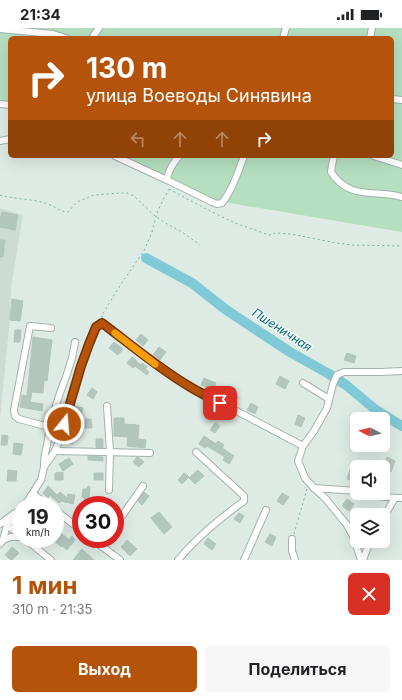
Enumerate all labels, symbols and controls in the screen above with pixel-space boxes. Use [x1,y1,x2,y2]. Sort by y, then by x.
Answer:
text: 21:34 [20,5,61,24]
text: 130 m [86,51,167,85]
icon: right [20,52,72,104]
text: улица Воеводы Синявина [86,85,312,106]
icon: left [127,128,149,150]
icon: ahead [169,128,191,150]
icon: ahead [211,128,233,150]
icon: right [253,128,275,150]
water label: Пшеничная [250,305,315,355]
pin [203,386,237,420]
icon: arrive [209,392,231,414]
position arrow [43,403,85,445]
north arrow [350,412,390,452]
map controls [350,412,390,548]
button: sound [350,460,390,500]
speed limit sign: 30 [72,496,124,548]
text: 19 [27,505,49,529]
button: layers [350,508,390,548]
text: km/h [26,526,50,538]
text: 1 мин [12,571,77,600]
button: close [348,573,390,615]
text: 310 m · 21:35 [12,601,93,617]
button: Выход [12,646,197,692]
button: Поделиться [205,646,390,692]

